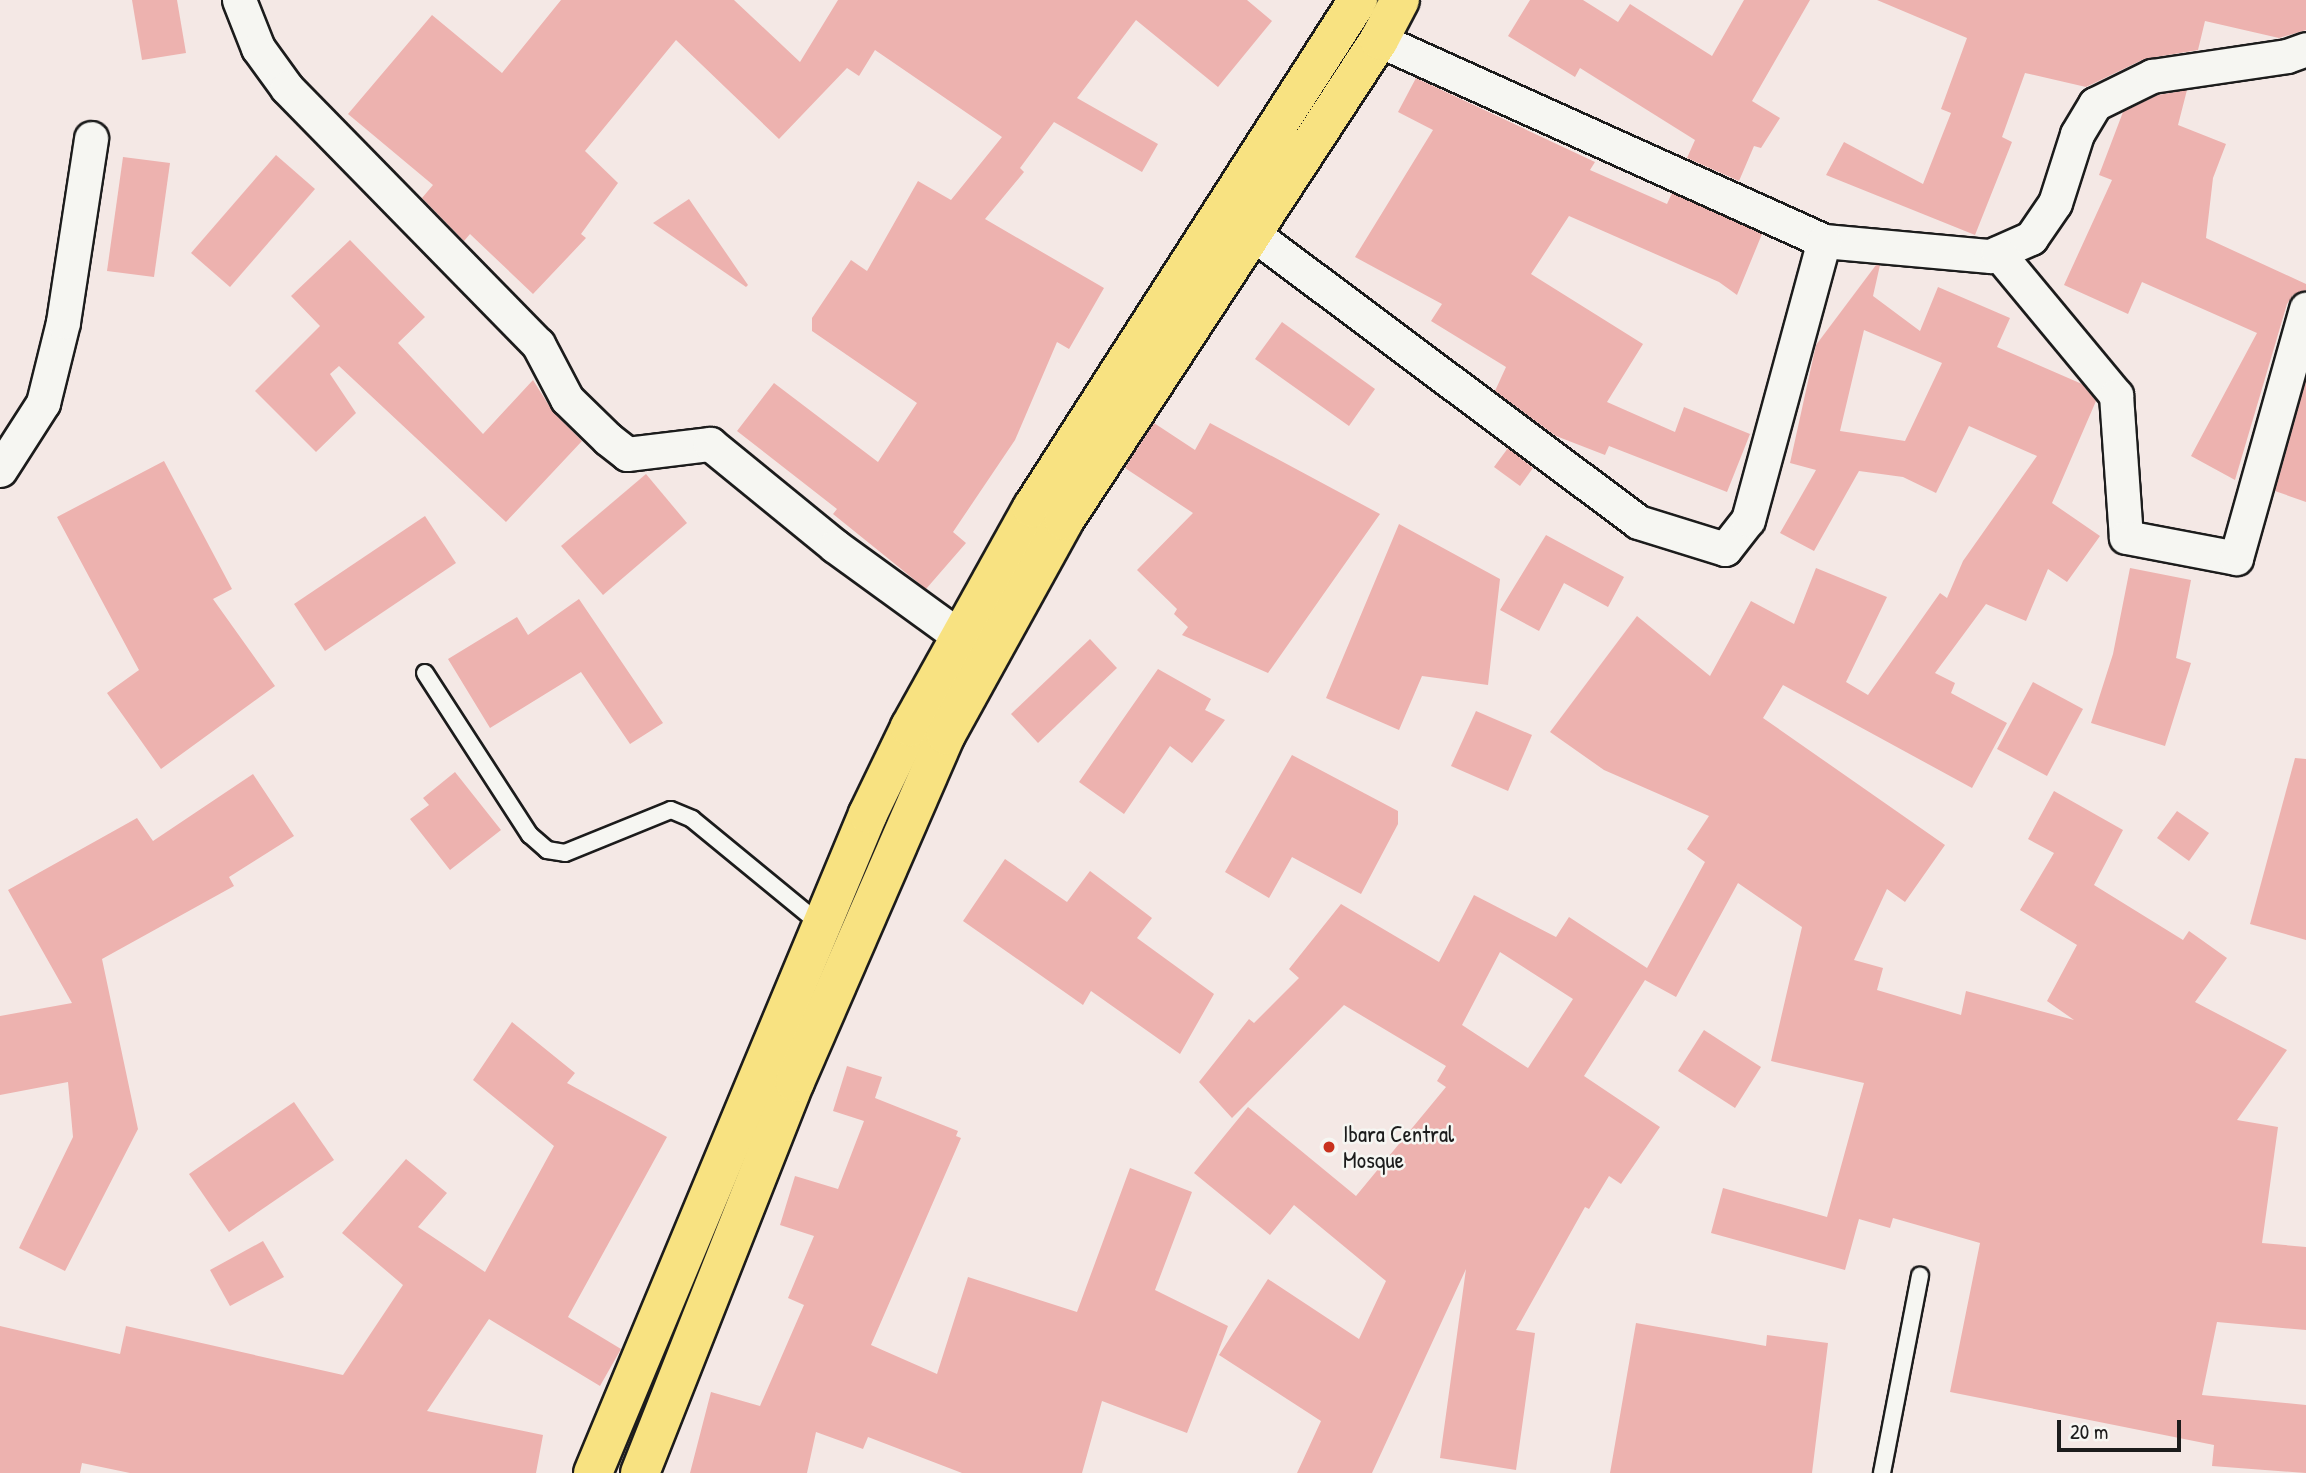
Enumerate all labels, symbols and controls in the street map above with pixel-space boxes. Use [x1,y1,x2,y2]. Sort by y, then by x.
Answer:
place label: Ibara Central Mosque [1343,1120,1454,1174]
marker: Ibara Central Mosque [1321,1139,1337,1155]
scale bar [2061,1406,2185,1450]
text: 20 m [2070,1417,2108,1446]

